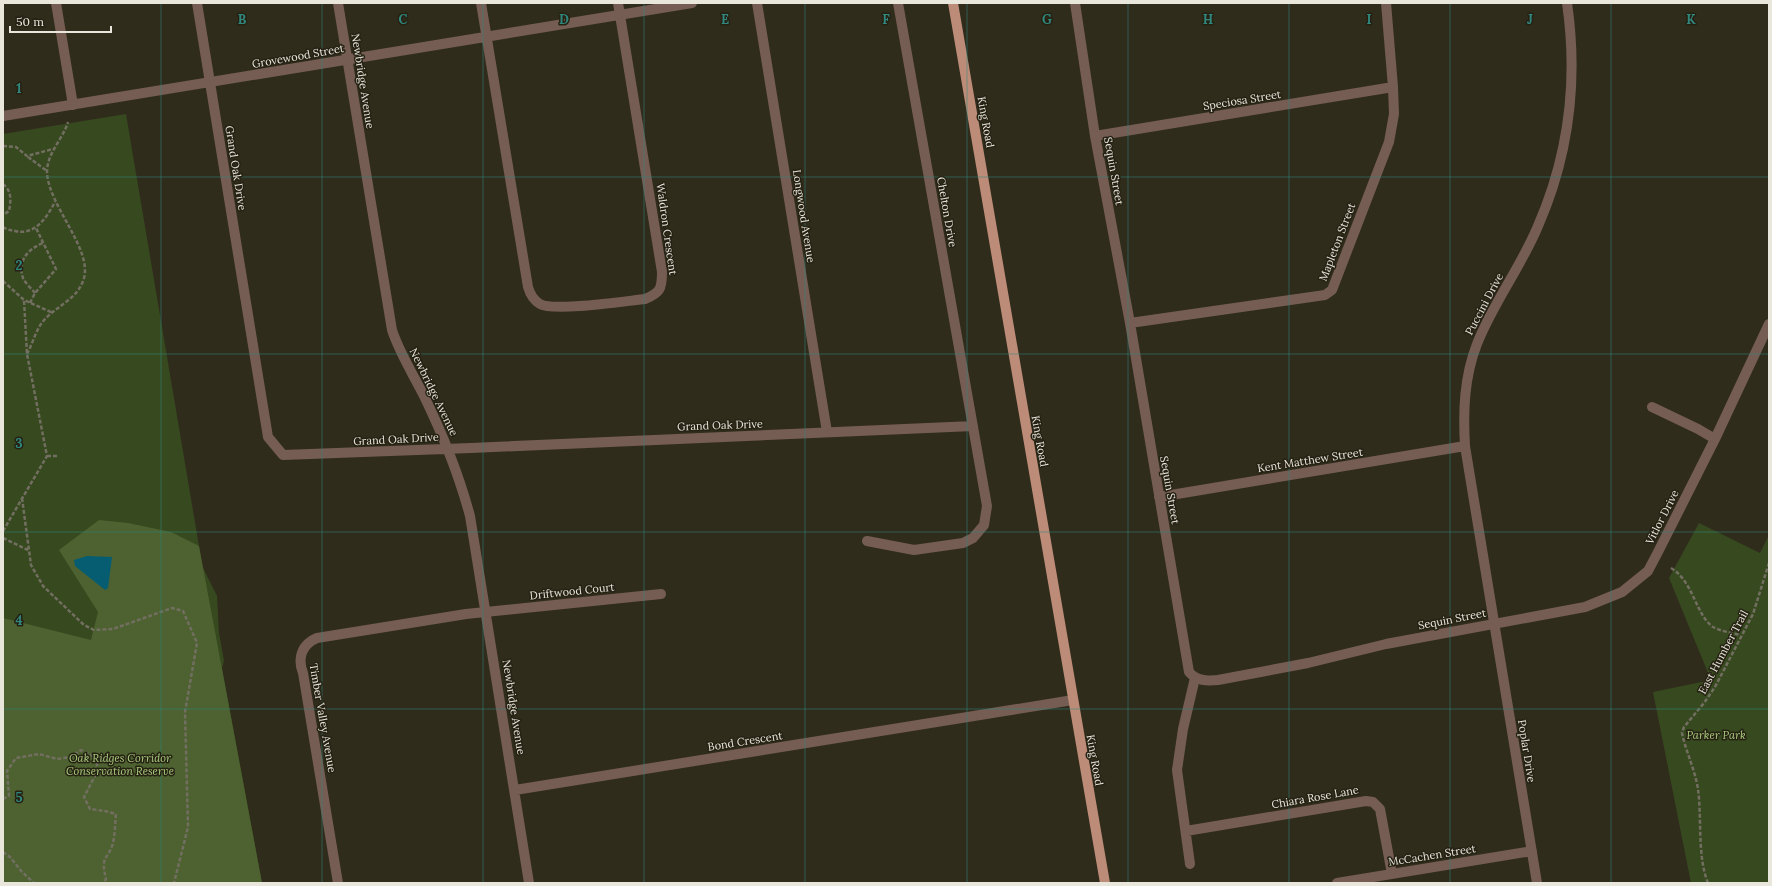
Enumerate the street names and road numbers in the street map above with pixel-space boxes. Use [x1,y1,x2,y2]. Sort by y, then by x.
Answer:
street label: Newbridge Avenue [349,32,377,130]
street label: Grovewood Street [251,41,346,71]
street label: Speciosa Street [1202,87,1283,113]
street label: King Road [975,95,997,149]
street label: Grand Oak Drive [222,125,250,211]
street label: Sequin Street [1101,136,1127,207]
street label: Longwood Avenue [790,168,818,264]
street label: Chelton Drive [934,176,960,248]
street label: Waldron Crescent [654,182,680,276]
street label: Mapleton Street [1316,200,1359,283]
street label: Puccini Drive [1462,271,1506,337]
street label: Newbridge Avenue [407,346,461,438]
street label: King Road [1029,414,1051,468]
street label: Grand Oak Drive [677,417,763,433]
street label: Grand Oak Drive [353,430,439,448]
street label: Kent Matthew Street [1256,445,1365,475]
street label: Sequin Street [1157,455,1183,526]
street label: Vitlor Drive [1642,487,1682,547]
street label: Driftwood Court [529,580,616,602]
street label: Sequin Street [1417,605,1488,632]
street label: East Humber Trail [1695,608,1751,696]
street label: Newbridge Avenue [500,658,528,756]
street label: Timber Valley Avenue [307,662,339,774]
street label: Poplar Drive [1515,719,1539,783]
street label: Bond Crescent [707,728,784,754]
street label: King Road [1084,733,1106,787]
street label: Chiara Rose Lane [1270,782,1360,812]
street label: McCachen Street [1387,841,1477,869]

